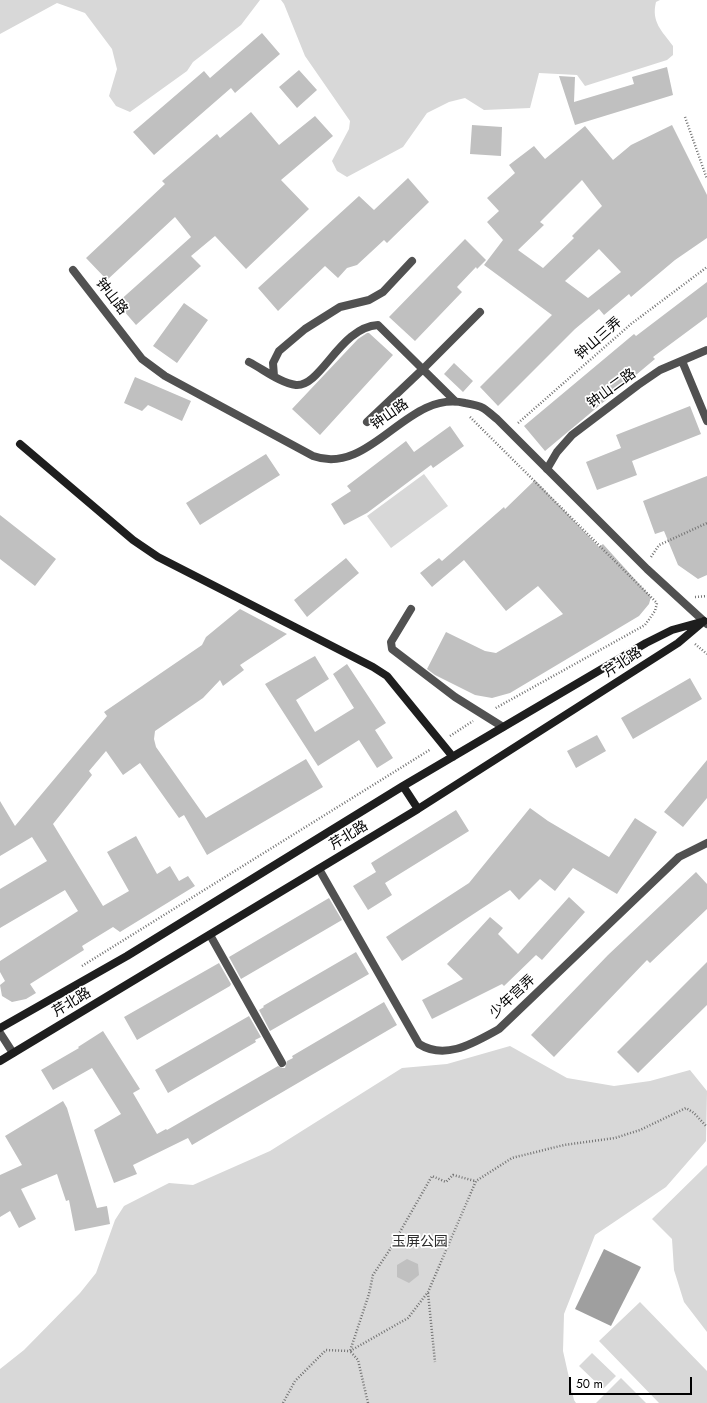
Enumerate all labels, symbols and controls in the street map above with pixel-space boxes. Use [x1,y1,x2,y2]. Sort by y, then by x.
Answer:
street label: 钟山路 [91,275,131,319]
street label: 钟山三弄 [572,314,626,364]
street label: 钟山二路 [584,366,640,412]
street label: 钟山路 [368,396,412,434]
street label: 芹北路 [601,645,645,681]
street label: 芹北路 [327,818,371,854]
street label: 少年宫弄 [487,972,539,1022]
street label: 芹北路 [50,985,94,1021]
park label: 玉屏公园 [392,1235,448,1251]
scale bar [571,1369,694,1395]
text: 50 m [576,1375,603,1393]

